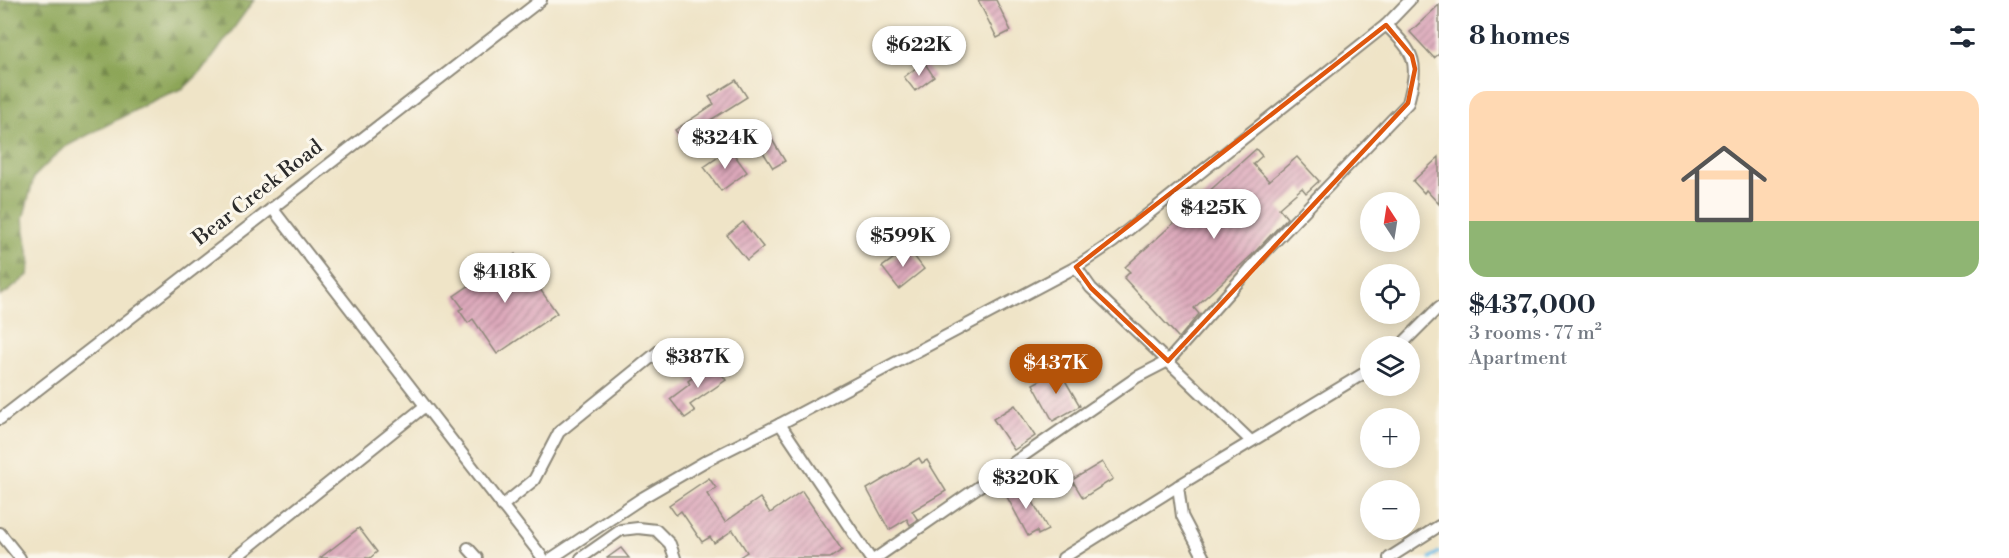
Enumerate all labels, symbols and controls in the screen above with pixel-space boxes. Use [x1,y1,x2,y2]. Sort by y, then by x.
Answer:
text: 8 homes [1469,20,1570,52]
icon: filters [1946,20,1979,53]
pin: $622K [877,26,961,77]
text: $622K [886,33,952,58]
pin: $324K [683,119,767,170]
text: $324K [692,126,758,151]
icon: home [1670,130,1778,238]
street label: Bear Creek Road [187,134,328,252]
pin: $425K [1172,189,1256,240]
north arrow [1360,192,1420,252]
map controls [1360,192,1420,540]
text: $425K [1181,196,1247,221]
pin: $599K [861,217,945,268]
text: $599K [870,224,936,249]
pin: $418K [463,253,547,304]
text: $418K [473,260,537,285]
button: locate [1360,264,1420,324]
text: $437,000 [1469,289,1596,321]
text: 3 rooms · 77 m² [1469,321,1602,346]
button: layers [1360,336,1420,396]
pin: $387K [656,338,740,389]
pin: $437K [1014,344,1098,395]
text: $387K [666,345,730,370]
text: Apartment [1469,346,1567,371]
text: $437K [1024,351,1088,376]
button: + [1360,408,1420,468]
pin: $320K [984,459,1068,510]
text: $320K [992,466,1060,491]
button: − [1360,480,1420,540]

